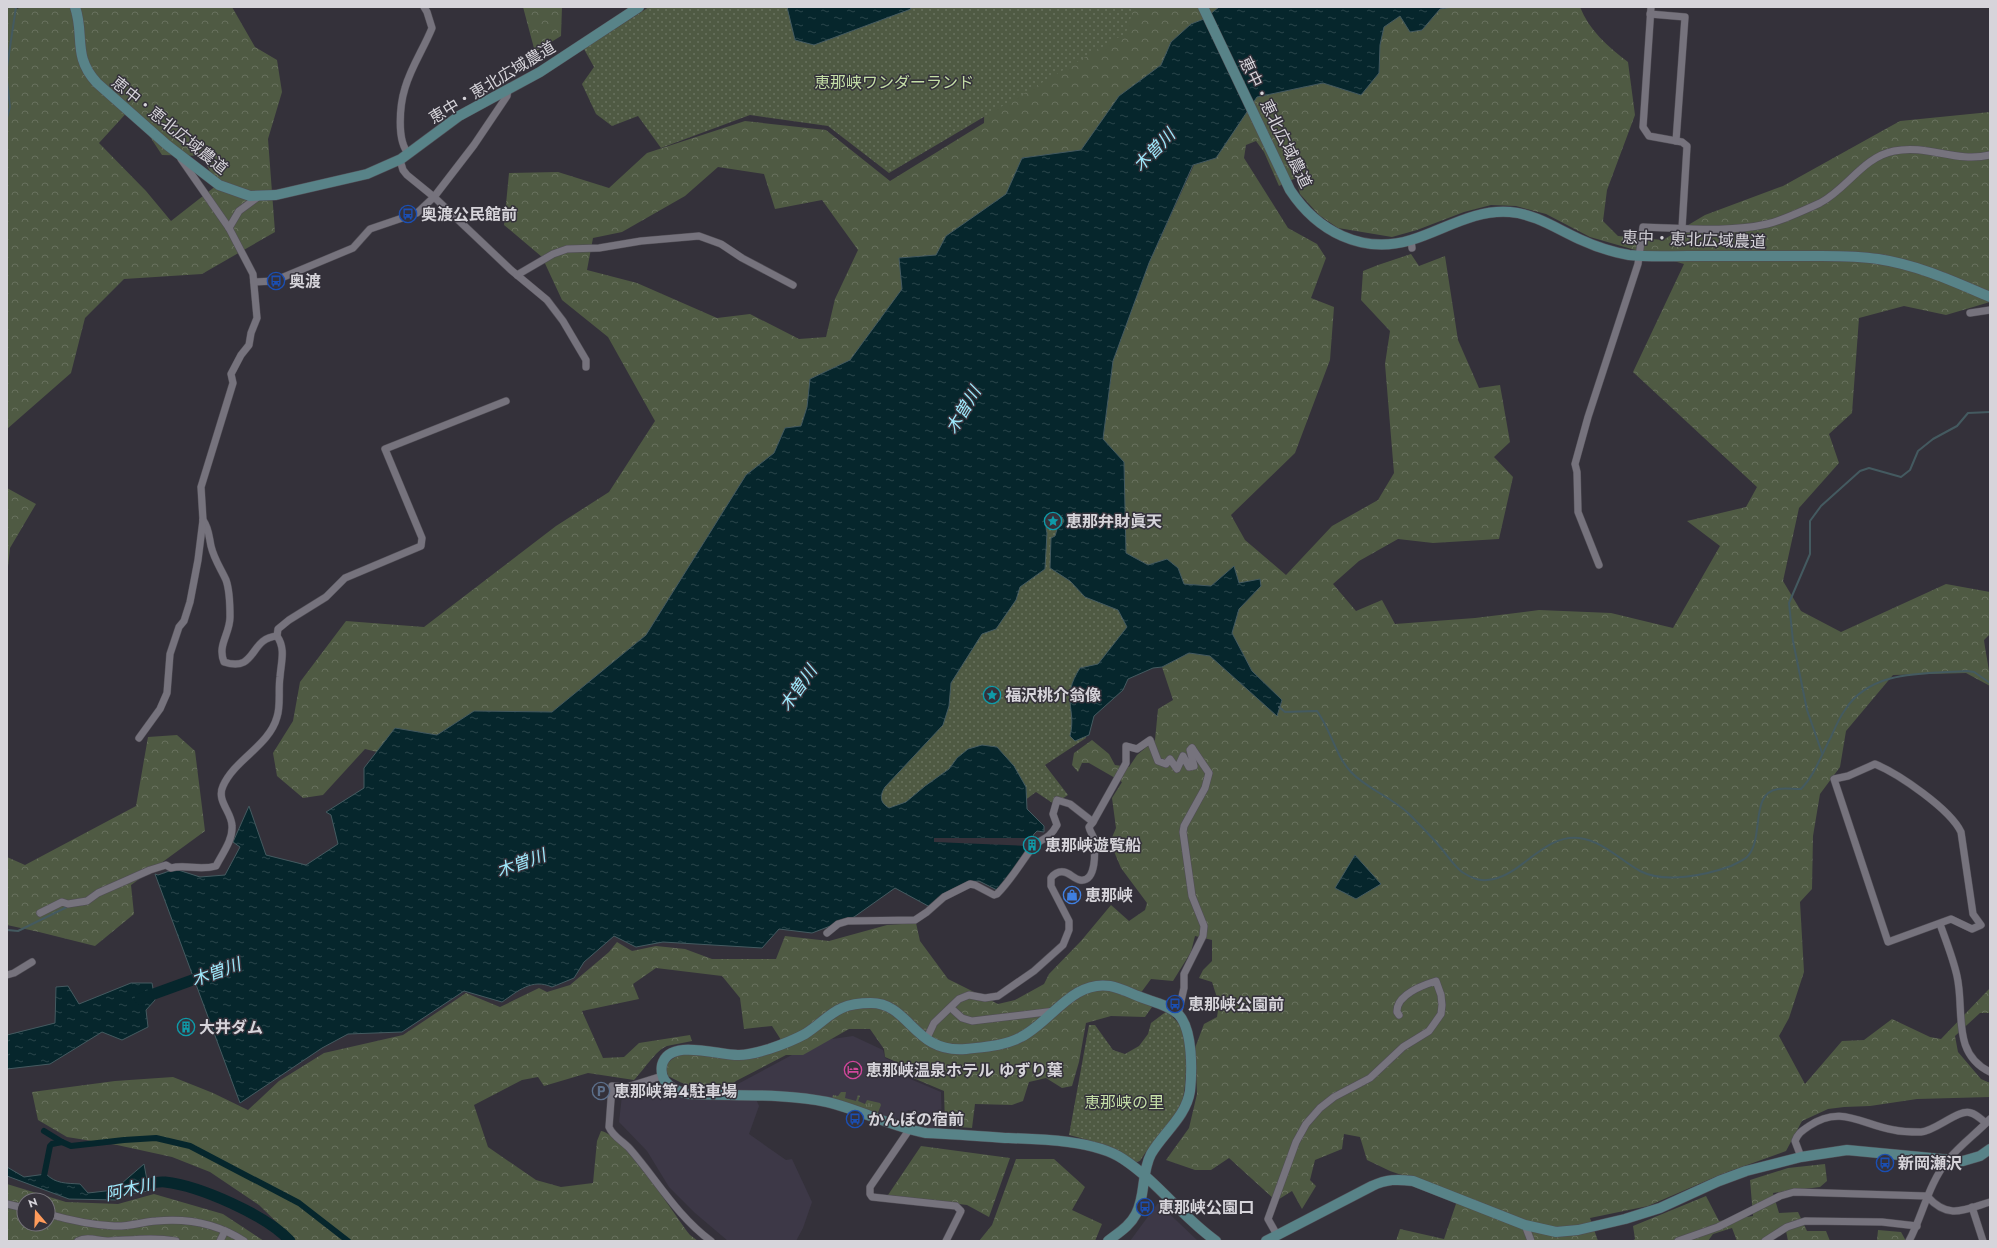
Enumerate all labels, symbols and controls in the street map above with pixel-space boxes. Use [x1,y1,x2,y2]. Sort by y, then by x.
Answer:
street label: 恵中・恵北広域農道 [425,35,560,129]
street label: 恵中・恵北広域農道 [1234,52,1317,192]
street label: 恵中・恵北広域農道 [106,71,233,180]
park label: 恵那峡ワンダーランド [814,71,974,94]
water label: 木曽川 [1128,122,1182,177]
place label: 奥渡公民館前 [421,203,517,226]
bus stop icon: 奥渡公民館前 [398,204,418,224]
street label: 恵中・恵北広域農道 [1622,225,1766,254]
place label: 奥渡 [289,270,321,293]
bus stop icon: 奥渡 [266,271,286,291]
water label: 木曽川 [940,380,987,438]
place label: 恵那弁財眞天 [1066,510,1162,533]
place icon: 恵那弁財眞天 [1043,511,1063,531]
water label: 木曽川 [774,659,824,716]
place label: 福沢桃介翁像 [1005,684,1101,707]
place icon: 福沢桃介翁像 [982,685,1002,705]
place label: 恵那峡遊覧船 [1045,834,1141,857]
building icon: 恵那峡遊覧船 [1022,835,1042,855]
water label: 木曽川 [493,842,551,883]
place label: 恵那峡 [1085,884,1133,907]
shop icon: 恵那峡 [1062,885,1082,905]
water label: 木曽川 [188,951,246,992]
place label: 恵那峡公園前 [1188,993,1284,1016]
bus stop icon: 恵那峡公園前 [1165,994,1185,1014]
place label: 大井ダム [199,1016,263,1039]
building icon: 大井ダム [176,1017,196,1037]
place label: 恵那峡温泉ホテル ゆずり葉 [866,1059,1063,1082]
hotel icon: 恵那峡温泉ホテル ゆずり葉 [843,1060,863,1080]
place label: 恵那峡第4駐車場 [614,1080,737,1103]
parking icon: 恵那峡第4駐車場 [591,1081,611,1101]
park label: 恵那峡の里 [1084,1091,1164,1114]
place label: かんぽの宿前 [868,1108,964,1131]
bus stop icon: かんぽの宿前 [845,1109,865,1129]
place label: 新岡瀬沢 [1898,1152,1962,1175]
bus stop icon: 新岡瀬沢 [1875,1153,1895,1173]
water label: 阿木川 [102,1171,159,1206]
north arrow [16,1192,56,1232]
text: N [26,1194,39,1212]
place label: 恵那峡公園口 [1158,1196,1254,1219]
bus stop icon: 恵那峡公園口 [1135,1197,1155,1217]

